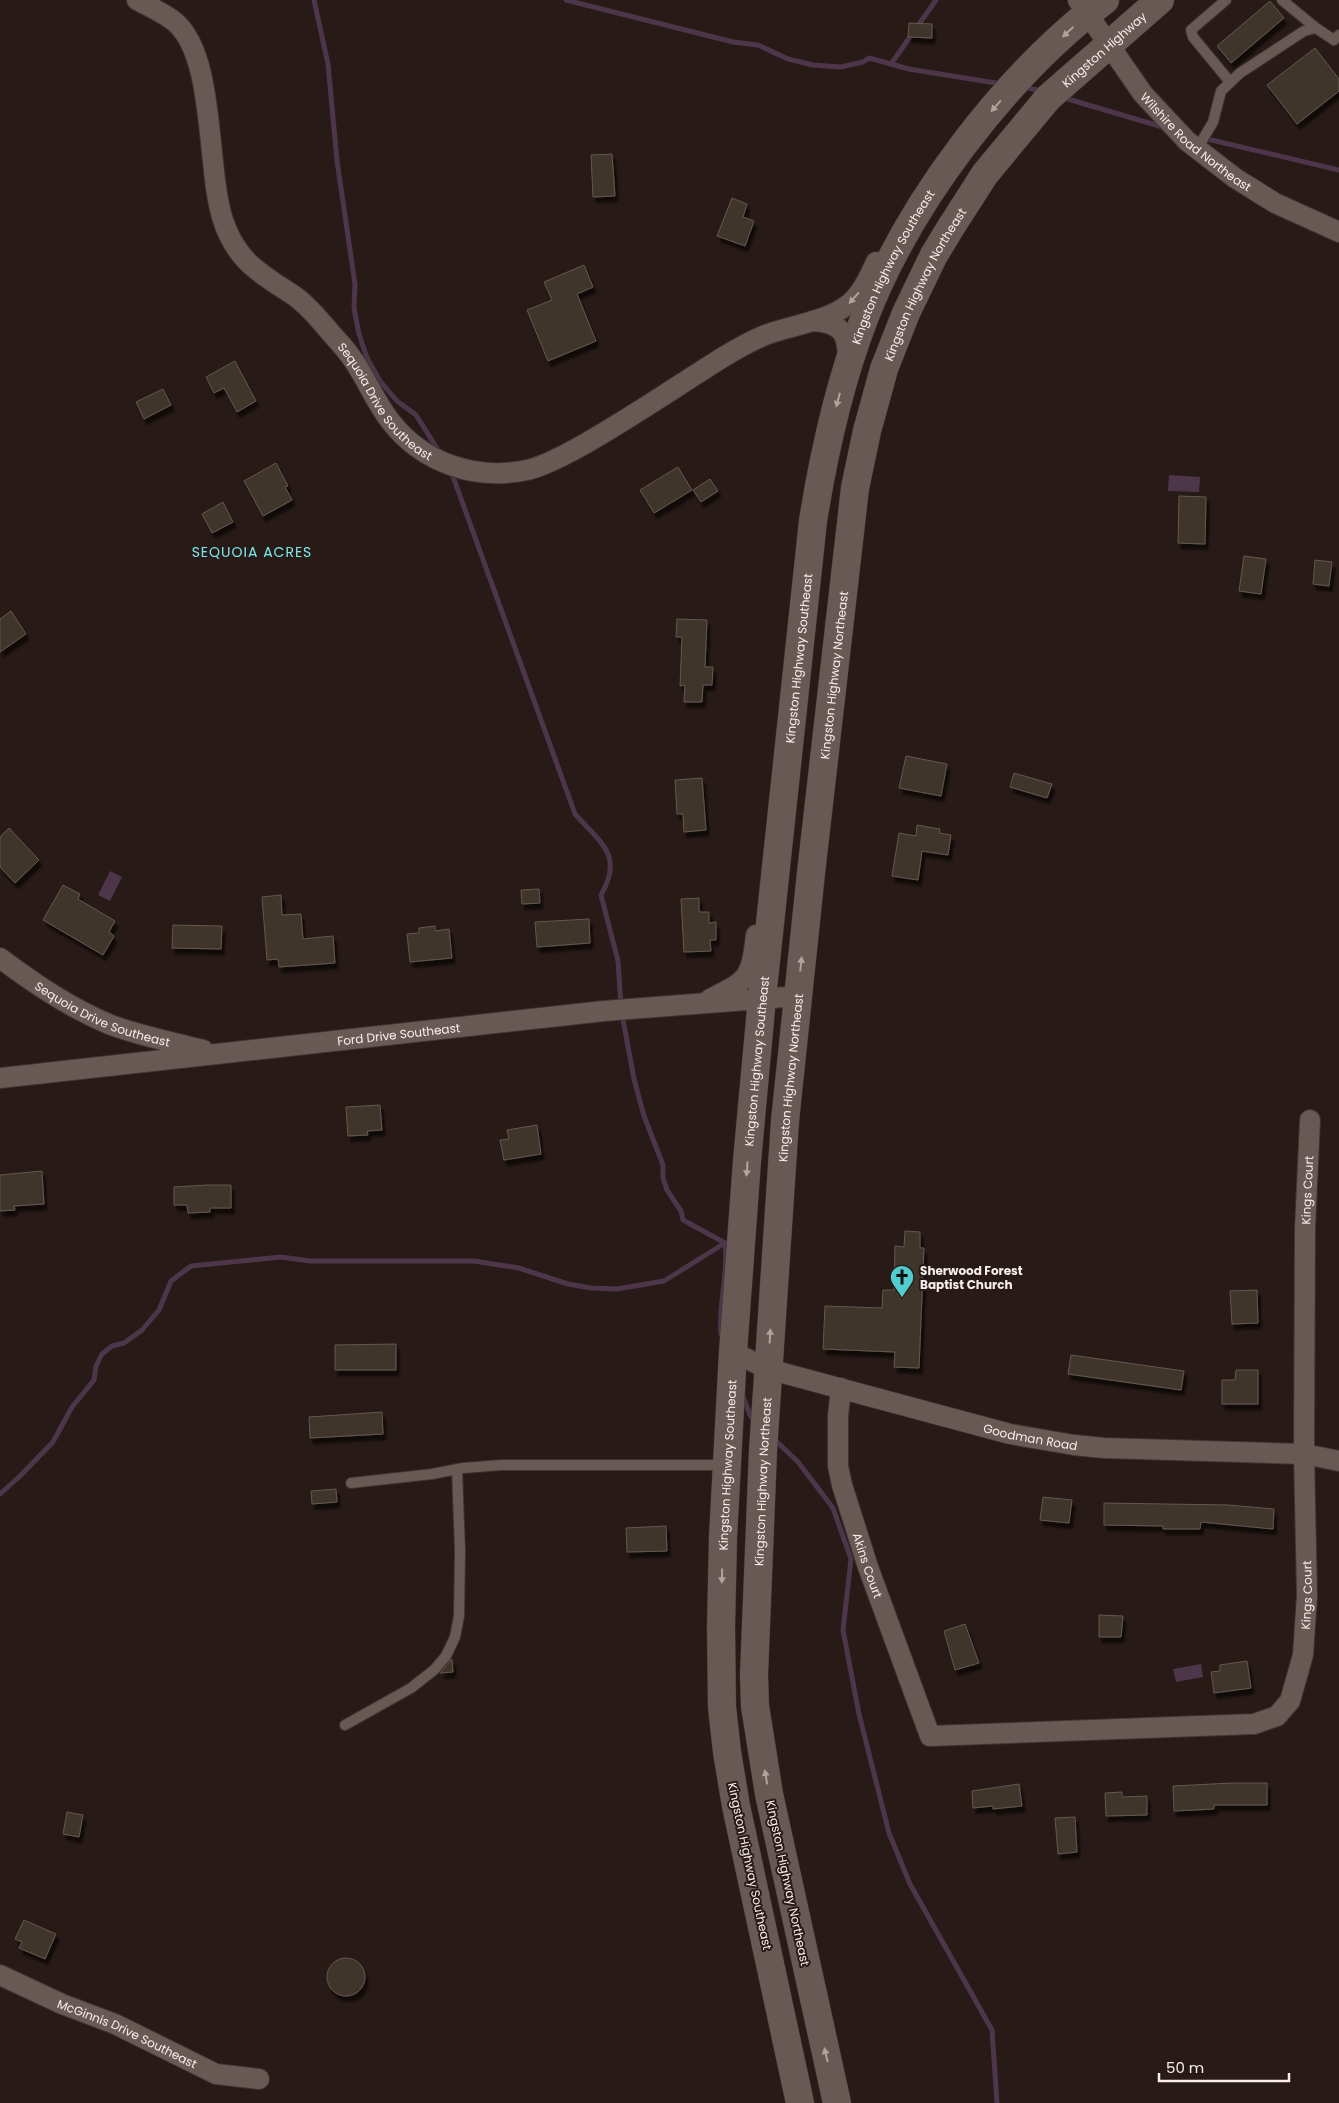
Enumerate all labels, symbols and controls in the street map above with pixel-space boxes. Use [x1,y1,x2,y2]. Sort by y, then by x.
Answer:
street label: Kingston Highway [1058,7,1150,91]
one-way arrow [1063,26,1075,38]
street label: Wilshire Road Northeast [1137,88,1255,195]
one-way arrow [990,99,1002,111]
street label: Kingston Highway Southeast [847,186,938,346]
street label: Kingston Highway Northeast [880,204,970,363]
one-way arrow [849,291,860,304]
street label: Sequoia Drive Southeast [334,339,436,464]
one-way arrow [834,393,842,408]
district label: SEQUOIA ACRES [192,542,312,562]
street label: Kingston Highway Southeast [781,572,816,744]
street label: Kingston Highway Northeast [816,590,852,760]
one-way arrow [797,956,805,972]
street label: Kingston Highway Southeast [740,975,773,1147]
street label: Sequoia Drive Southeast [32,977,172,1050]
street label: Kingston Highway Northeast [774,993,807,1162]
street label: Ford Drive Southeast [336,1019,461,1049]
street label: Kings Court [1297,1155,1317,1225]
one-way arrow [742,1161,750,1177]
place label: Sherwood Forest Baptist Church [920,1262,1023,1293]
church icon: Sherwood Forest Baptist Church [889,1264,915,1298]
one-way arrow [767,1327,775,1343]
street label: Kingston Highway Southeast [714,1379,740,1551]
street label: Kingston Highway Northeast [750,1397,775,1567]
street label: Goodman Road [981,1419,1079,1454]
street label: Akins Court [849,1531,887,1600]
street label: Kings Court [1296,1560,1316,1630]
one-way arrow [718,1568,726,1584]
one-way arrow [762,1768,770,1784]
street label: Kingston Highway Southeast [724,1781,776,1951]
street label: Kingston Highway Northeast [762,1799,814,1967]
street label: McGinnis Drive Southeast [55,1995,200,2072]
one-way arrow [822,2048,830,2063]
scale bar [1159,2050,1289,2082]
text: 50 m [1166,2057,1204,2078]

